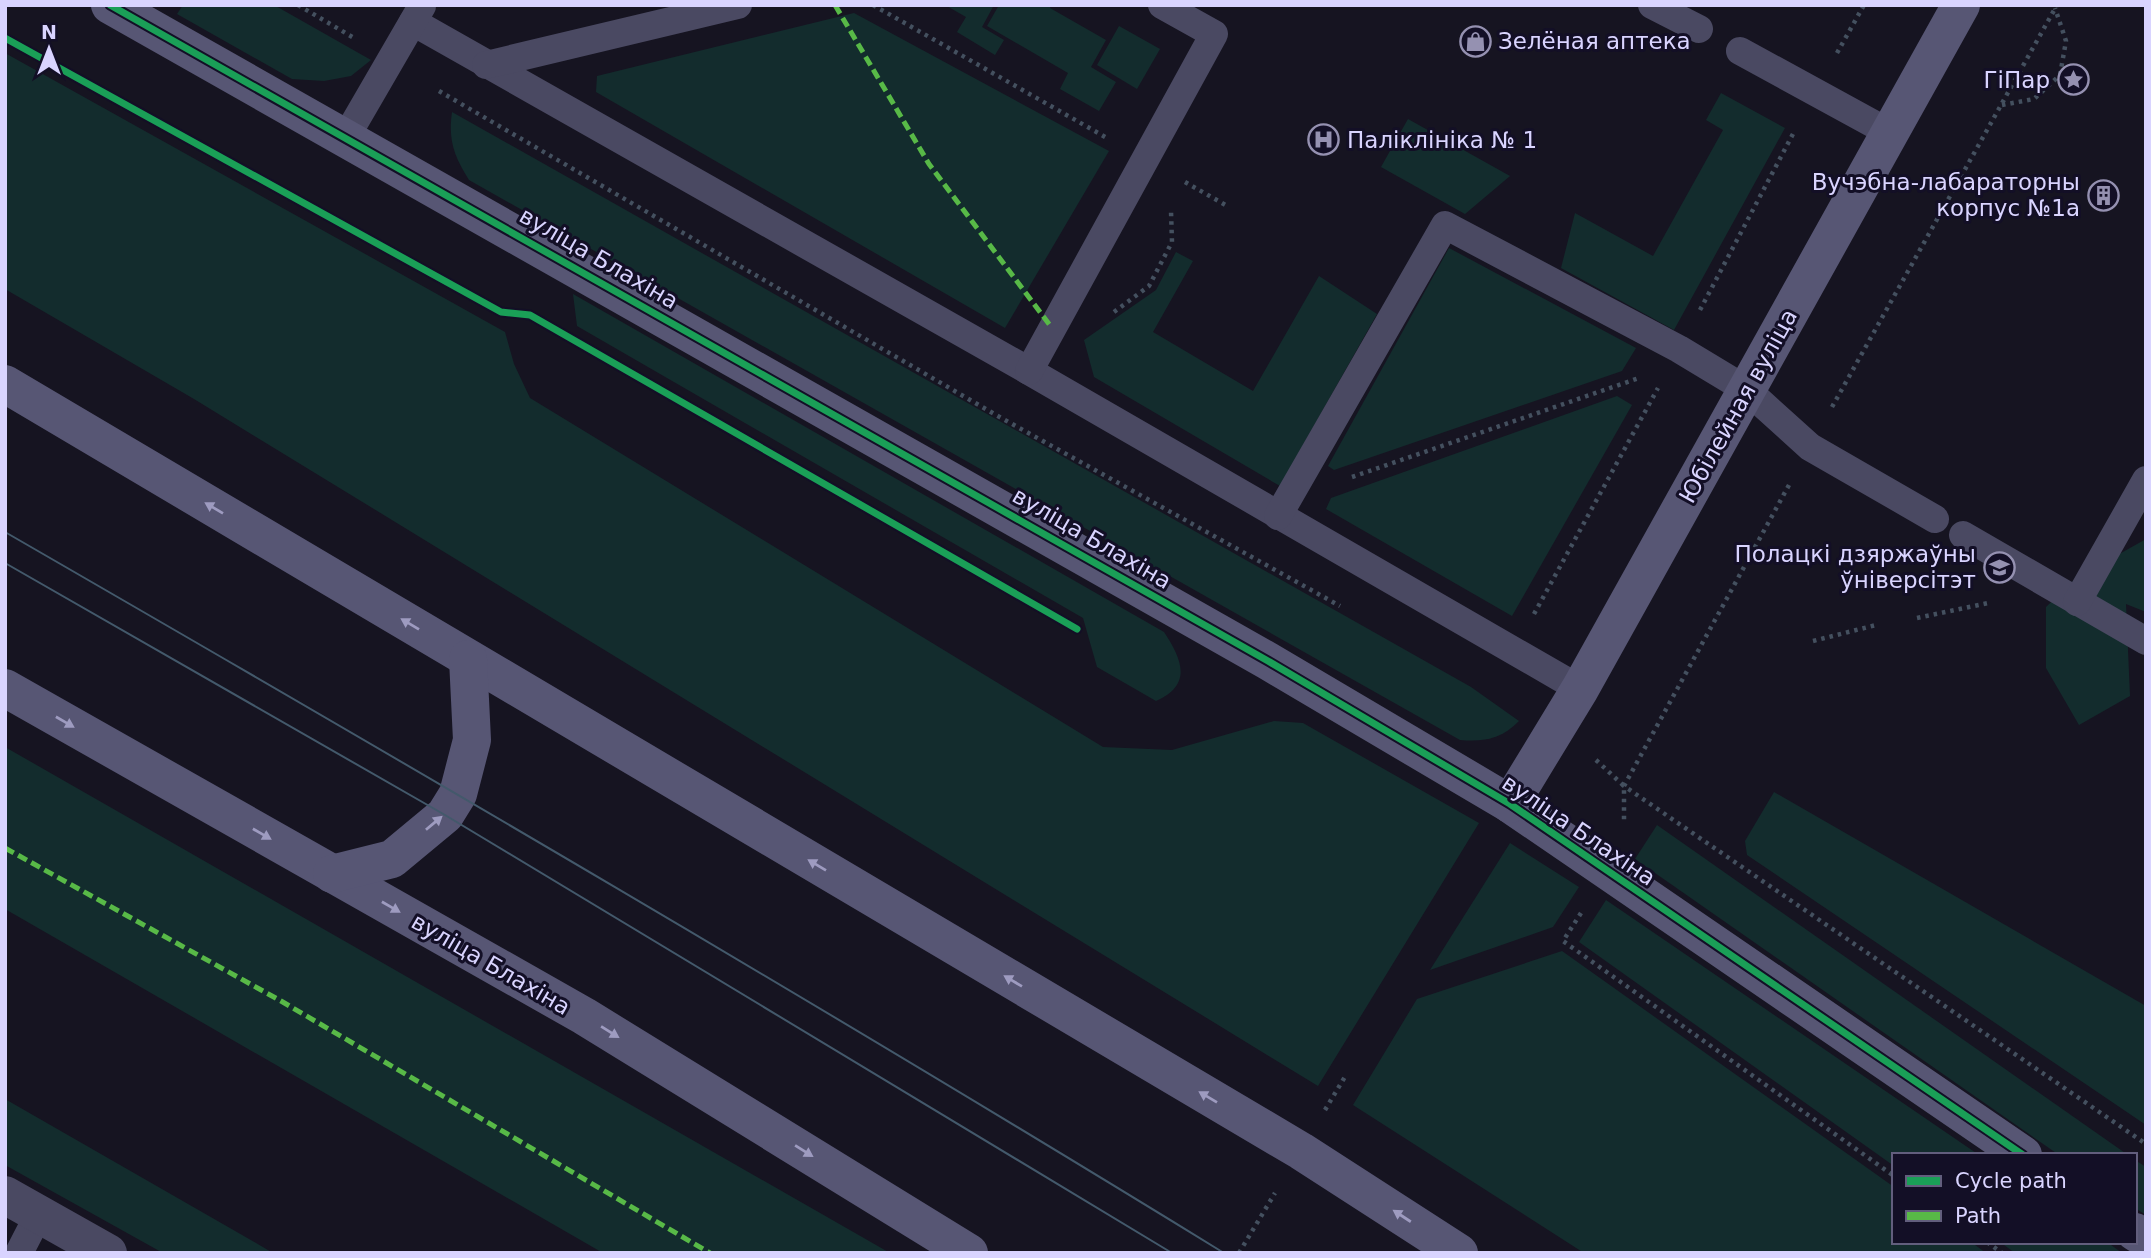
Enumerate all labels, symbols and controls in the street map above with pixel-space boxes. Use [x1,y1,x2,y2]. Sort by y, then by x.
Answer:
north arrow [14,14,84,84]
text: N [41,21,57,43]
shop icon: Зелёная аптека [1458,24,1492,58]
place label: Зелёная аптека [1498,28,1691,54]
place icon: ГіПар [2056,63,2090,97]
place label: ГіПар [1984,67,2050,93]
hospital icon: Паліклініка № 1 [1307,123,1341,157]
place label: Паліклініка № 1 [1347,127,1537,153]
place label: Вучэбна-лабараторны корпус №1а [1812,169,2080,221]
building icon: Вучэбна-лабараторны корпус №1а [2086,178,2120,212]
street label: вуліца Блахіна [515,202,683,314]
street label: Юбілейная вуліца [1674,305,1802,507]
street label: вуліца Блахіна [1008,482,1176,594]
one-way arrow [205,501,224,514]
place label: Полацкі дзяржаўны ўніверсітэт [1734,541,1976,593]
school or university icon: Полацкі дзяржаўны ўніверсітэт [1982,550,2016,584]
one-way arrow [400,618,419,630]
one-way arrow [55,716,74,728]
street label: вуліца Блахіна [1498,769,1660,891]
one-way arrow [426,816,443,831]
one-way arrow [253,828,272,840]
one-way arrow [807,859,826,871]
one-way arrow [382,901,401,913]
street label: вуліца Блахіна [407,908,575,1020]
one-way arrow [1003,974,1022,987]
one-way arrow [601,1026,620,1039]
one-way arrow [1199,1090,1218,1103]
one-way arrow [794,1145,813,1158]
legend [1892,1153,2137,1244]
text: Cycle path [1955,1169,2067,1193]
text: Path [1955,1204,2001,1228]
one-way arrow [1393,1209,1411,1223]

